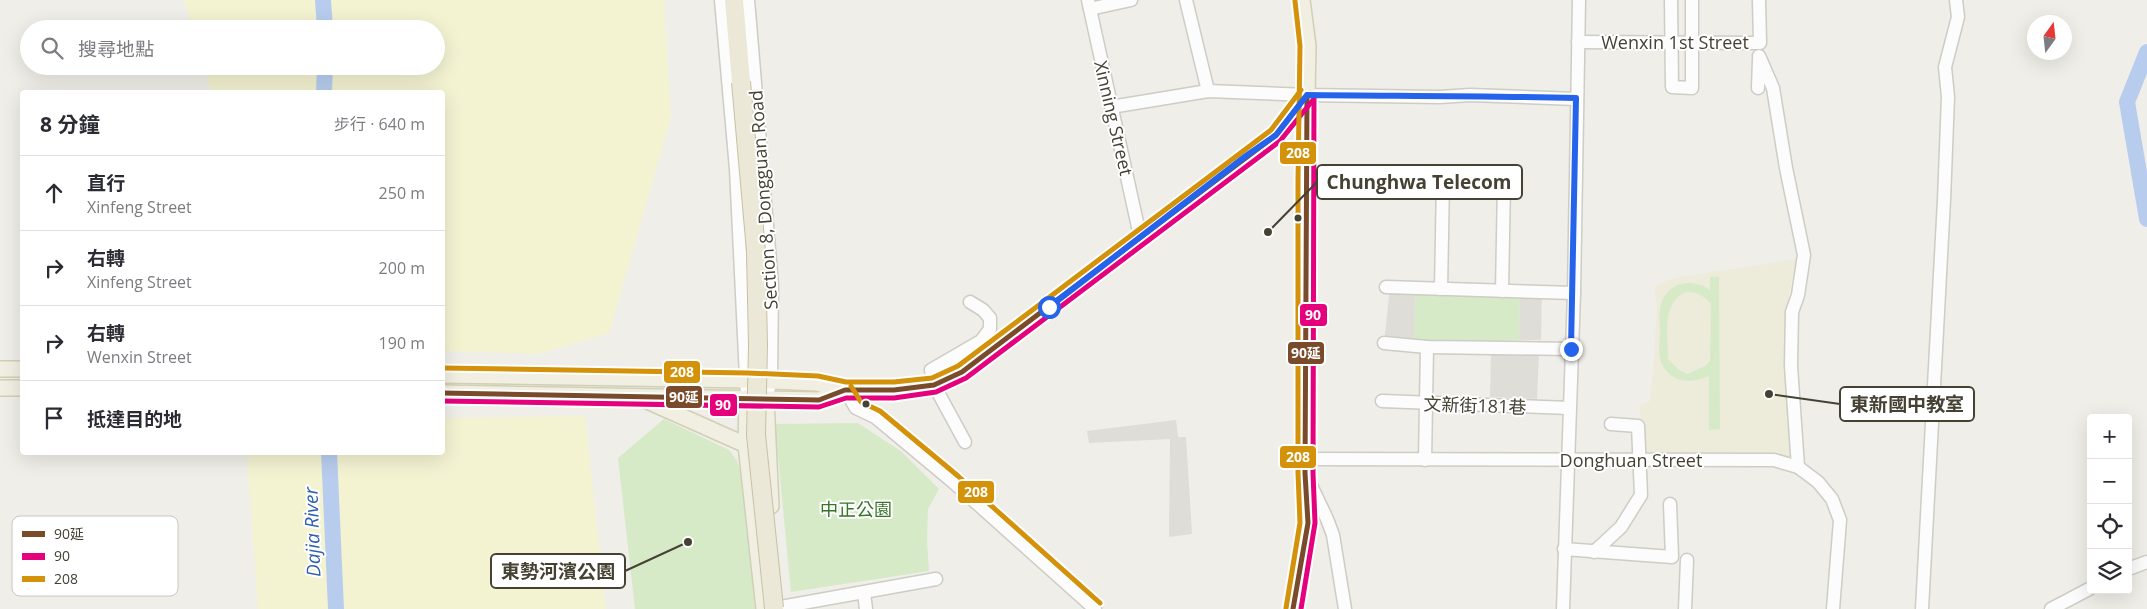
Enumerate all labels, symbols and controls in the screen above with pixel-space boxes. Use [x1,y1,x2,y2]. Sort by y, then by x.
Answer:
north arrow [2027,15,2072,60]
search box [20,20,445,75]
street label: Wenxin 1st Street [1601,30,1749,54]
icon: search [38,34,66,62]
text: 搜尋地點 [78,36,154,62]
street label: Xinning Street [1089,58,1139,178]
street label: Section 8, Dongguan Road [743,89,783,311]
text: 8 分鐘 [40,110,99,138]
text: 步行 · 640 m [334,113,425,135]
line badge: 208 [1279,141,1317,165]
text: 208 [1286,143,1310,162]
callout: Chunghwa Telecom [1317,165,1522,199]
text: Chunghwa Telecom [1327,169,1511,195]
text: 直行 [87,170,125,196]
icon: ahead [40,179,68,207]
text: 250 m [379,182,425,204]
text: Xinfeng Street [87,196,192,218]
unlabelled marker [1293,213,1303,223]
text: 右轉 [87,245,125,271]
icon: right [40,254,68,282]
text: 200 m [379,257,425,279]
text: Xinfeng Street [87,271,192,293]
route start [1038,296,1061,319]
line badge: 90 [1299,303,1328,327]
text: 90 [1305,305,1321,324]
text: 右轉 [87,320,125,346]
icon: right [40,329,68,357]
text: 190 m [379,332,425,354]
route end [1560,338,1583,361]
line badge: 90延 [1287,341,1325,365]
text: 90延 [1291,343,1321,362]
text: Wenxin Street [87,346,192,368]
line badge: 208 [663,360,701,384]
text: 208 [670,362,694,381]
line badge: 90延 [665,385,703,409]
text: 90延 [669,387,699,406]
callout: 東新國中教室 [1840,387,1974,421]
street label: 文新街181巷 [1423,391,1527,419]
text: 東新國中教室 [1850,391,1964,417]
line badge: 90 [709,393,738,417]
text: 90 [715,395,731,414]
unlabelled marker [861,399,871,409]
icon: arrive [40,404,68,432]
text: 抵達目的地 [87,406,182,432]
map controls [2087,414,2132,594]
button: + [2087,414,2132,459]
line badge: 208 [1279,445,1317,469]
text: 208 [1286,447,1310,466]
street label: Donghuan Street [1560,448,1702,472]
button: − [2087,459,2132,504]
line badge: 208 [957,480,995,504]
text: 208 [964,482,988,501]
water label: Dajia River [297,485,327,577]
park label: 中正公園 [820,497,892,521]
button: locate [2087,504,2132,549]
legend [12,516,178,596]
text: 90延 [54,524,84,543]
text: 90 [54,546,70,565]
button: layers [2087,549,2132,594]
callout: 東勢河濱公園 [491,554,625,588]
text: 東勢河濱公園 [501,558,615,584]
text: 208 [54,569,78,588]

